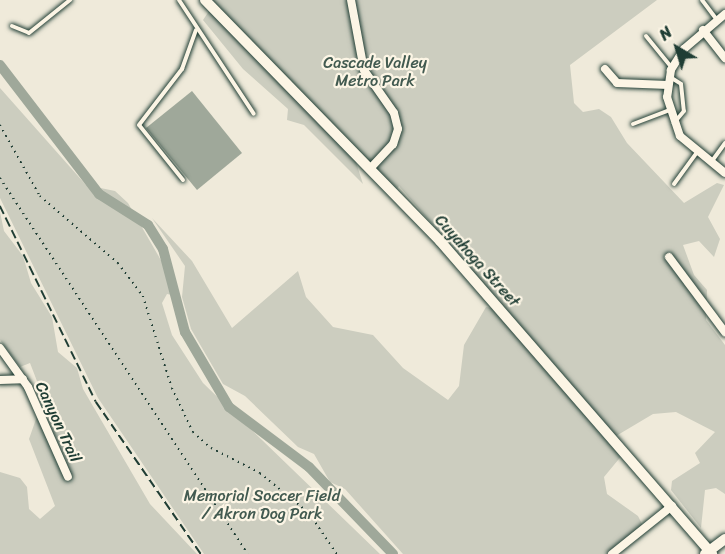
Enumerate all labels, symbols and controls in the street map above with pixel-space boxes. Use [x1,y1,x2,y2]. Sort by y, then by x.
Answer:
north arrow [647,18,707,78]
text: N [652,19,679,48]
park label: Cascade Valley Metro Park [323,53,427,91]
street label: Cuyahoga Street [430,211,524,311]
street label: Canyon Trail [31,379,85,465]
park label: Memorial Soccer Field / Akron Dog Park [184,486,340,524]

